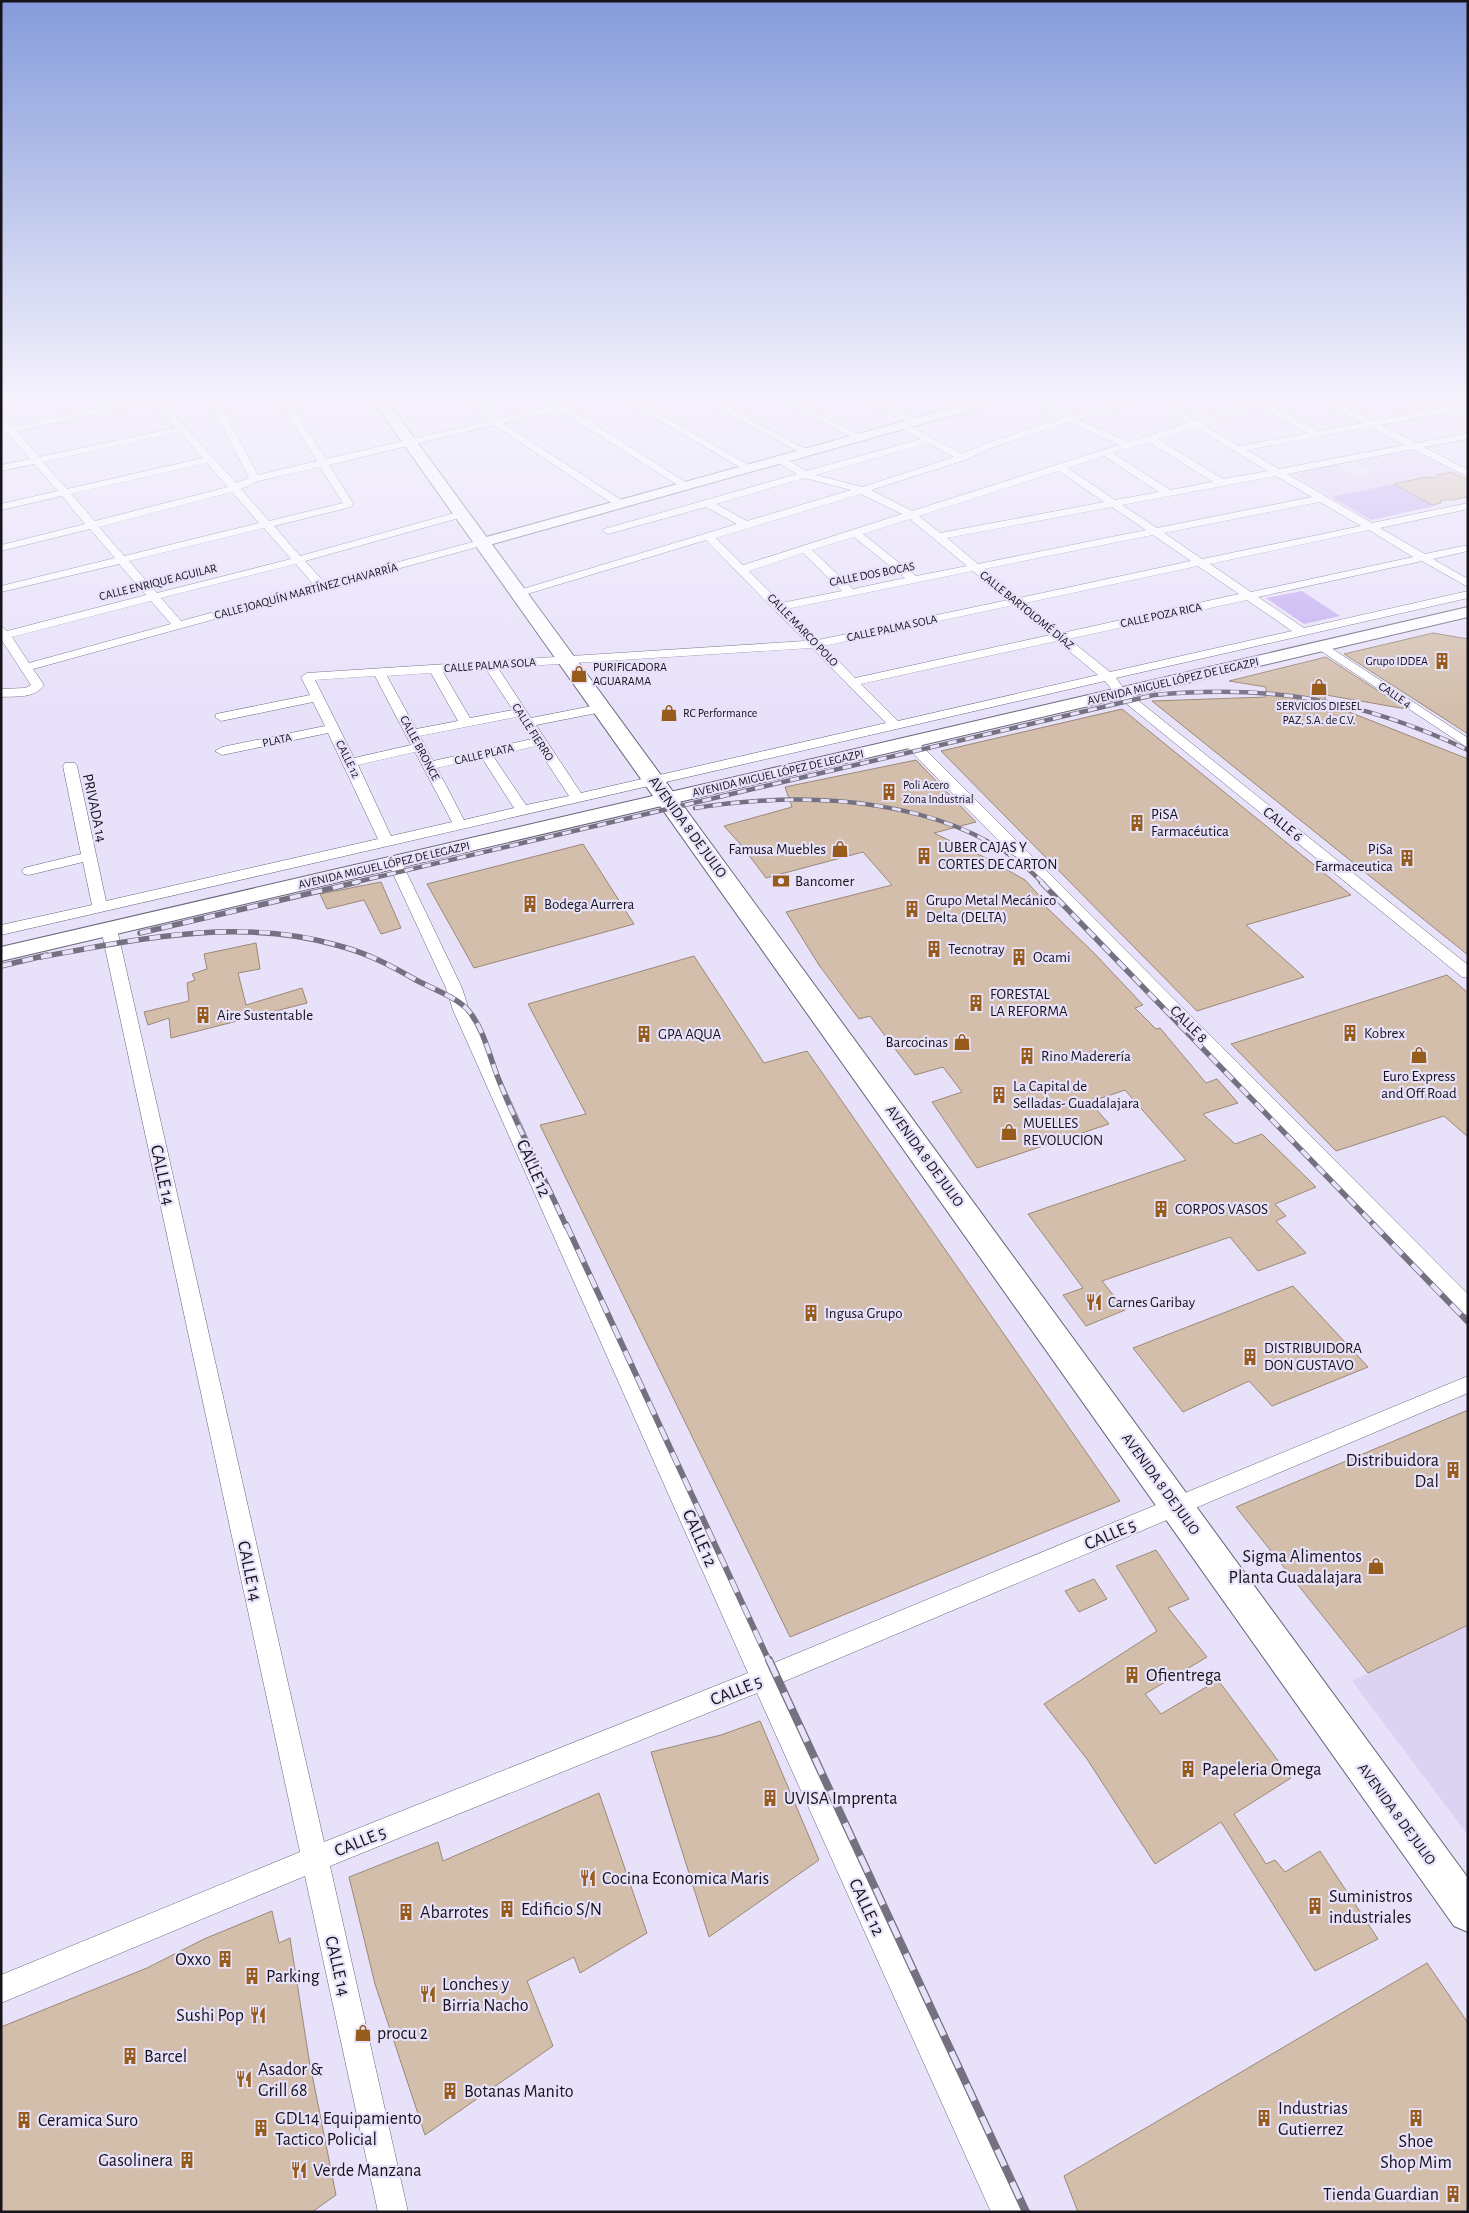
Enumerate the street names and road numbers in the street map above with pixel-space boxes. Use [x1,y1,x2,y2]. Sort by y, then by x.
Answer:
street label: CALLE JOAQUÍN MARTÍNEZ CHAVARRÍA [213,560,399,622]
street label: CALLE DOS BOCAS [828,560,916,588]
street label: CALLE ENRIQUE AGUILAR [98,561,219,603]
street label: CALLE BARTOLOMÉ DÍAZ [978,568,1077,652]
street label: CALLE MARCO POLO [765,591,841,669]
street label: CALLE POZA RICA [1119,601,1203,629]
street label: CALLE PALMA SOLA [846,613,938,643]
street label: AVENIDA MIGUEL LÓPEZ DE LEGAZPI [1086,654,1260,707]
street label: CALLE PALMA SOLA [444,656,536,674]
street label: CALLE 4 [1376,680,1414,710]
street label: CALLE FIERRO [510,701,556,763]
street label: CALLE BRONCE [398,714,442,783]
street label: PLATA [261,731,293,749]
street label: CALLE 12 [334,738,363,780]
street label: CALLE PLATA [453,741,515,767]
street label: AVENIDA MIGUEL LÓPEZ DE LEGAZPI [691,746,865,799]
street label: PRIVADA 14 [80,772,109,844]
street label: AVENIDA 8 DE JULIO [646,774,729,881]
street label: CALLE 6 [1260,804,1305,845]
street label: AVENIDA MIGUEL LÓPEZ DE LEGAZPI [297,838,471,891]
street label: CALLE 8 [1167,1003,1210,1046]
street label: AVENIDA 8 DE JULIO [883,1103,966,1210]
street label: CALLE 12 [513,1137,554,1200]
street label: CALLE 14 [147,1143,177,1207]
street label: AVENIDA 8 DE JULIO [1119,1431,1202,1538]
street label: CALLE 12 [679,1507,720,1570]
street label: CALLE 5 [1082,1516,1139,1554]
street label: CALLE 14 [234,1539,264,1603]
street label: CALLE 5 [708,1672,765,1709]
street label: AVENIDA 8 DE JULIO [1355,1761,1438,1868]
street label: CALLE 5 [332,1823,389,1860]
street label: CALLE 12 [845,1876,887,1939]
street label: CALLE 14 [321,1934,353,1998]

